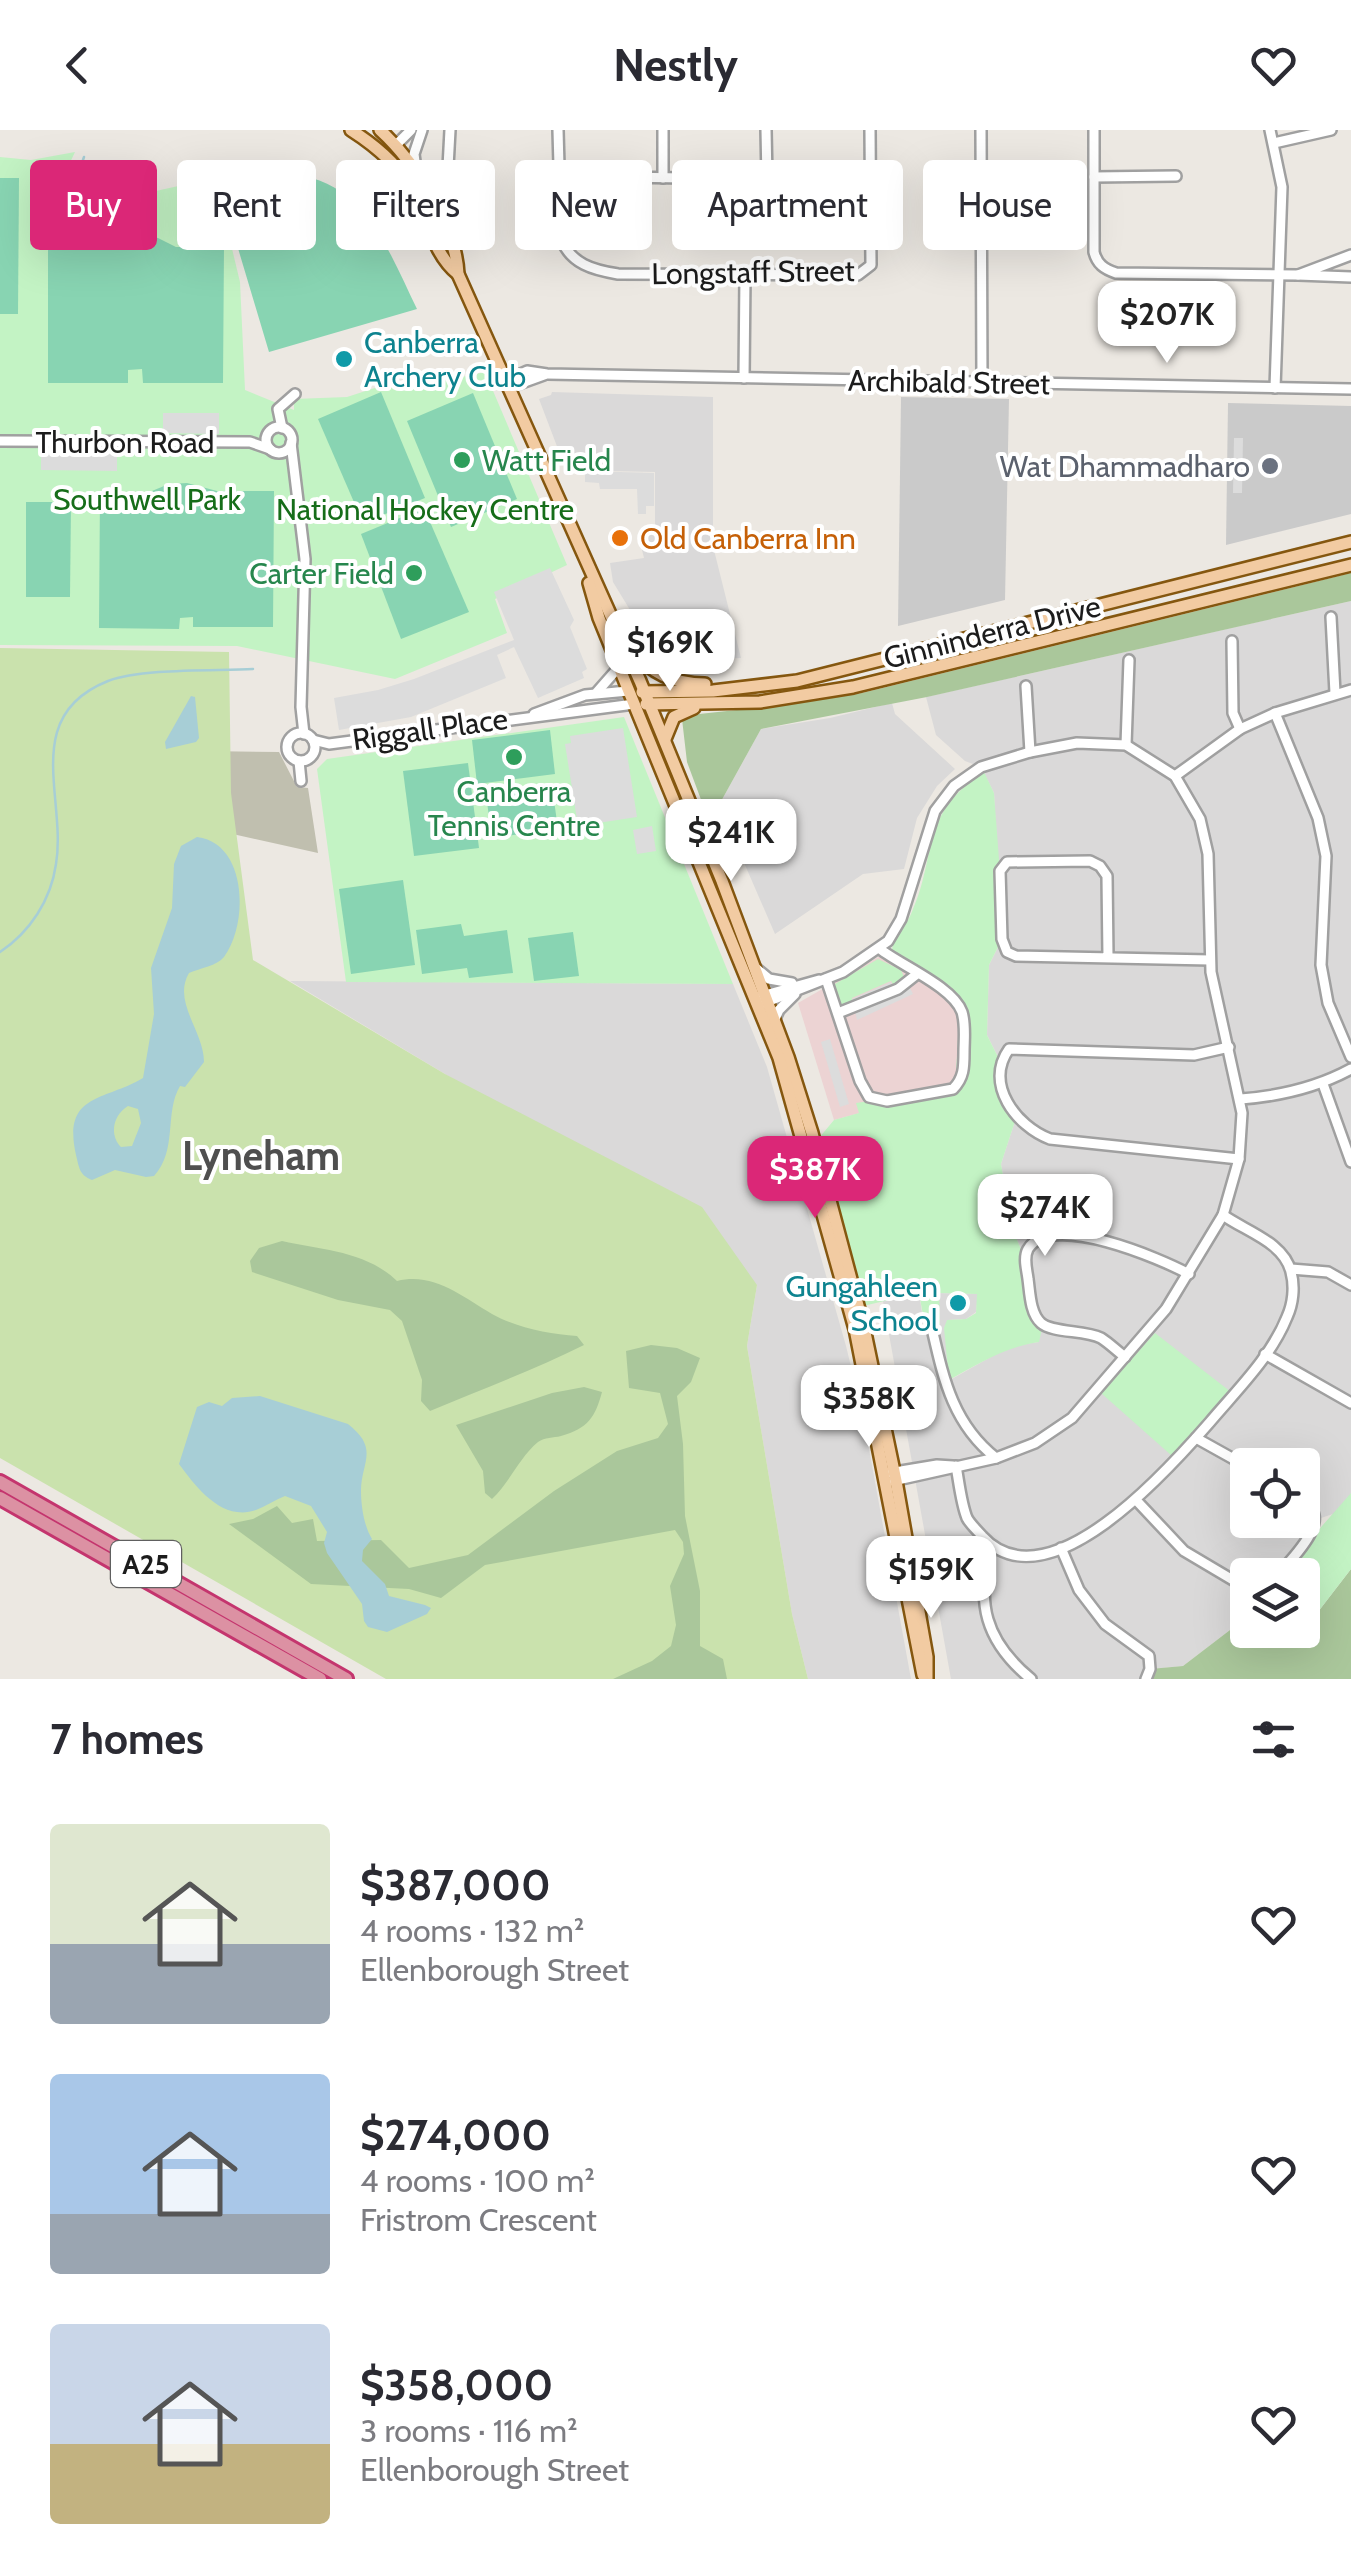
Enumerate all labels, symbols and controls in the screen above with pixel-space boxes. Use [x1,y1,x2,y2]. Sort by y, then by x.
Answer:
icon: back [50,38,105,93]
text: Nestly [613,38,738,92]
icon: heart [1246,38,1301,93]
chip: Buy [30,160,157,250]
chip: Rent [177,160,316,250]
chip: Filters [336,160,495,250]
chip: New [515,160,652,250]
chip: Apartment [672,160,903,250]
chip: House [923,160,1087,250]
street label: Longstaff Street [651,252,855,292]
pin: $207K [1097,281,1237,366]
text: $207K [1120,294,1214,333]
place label: Canberra Archery Club [364,324,526,395]
marker: Canberra Archery Club [333,348,355,370]
street label: Archibald Street [848,362,1050,402]
street label: Thurbon Road [35,424,215,461]
place label: Watt Field [482,442,611,479]
place label: Wat Dhammadharo [1000,448,1250,485]
marker: Watt Field [451,449,473,471]
marker: Wat Dhammadharo [1259,455,1281,477]
park label: Southwell Park [53,481,241,518]
park label: National Hockey Centre [276,491,574,528]
place label: Old Canberra Inn [640,520,856,557]
marker: Old Canberra Inn [609,527,631,549]
place label: Carter Field [249,555,394,592]
marker: Carter Field [403,562,425,584]
street label: Ginninderra Drive [880,587,1104,677]
pin: $169K [600,609,740,694]
text: $169K [627,622,713,661]
street label: Riggall Place [350,700,510,758]
marker: Canberra Tennis Centre [503,746,525,768]
place label: Canberra Tennis Centre [428,773,600,844]
pin: $241K [661,799,801,884]
text: $241K [688,812,774,851]
district label: Lyneham [182,1131,340,1180]
pin: $387K [745,1136,885,1221]
text: $387K [769,1149,861,1188]
pin: $274K [975,1174,1115,1259]
text: $274K [1000,1187,1090,1226]
place label: Gungahleen School [786,1268,938,1339]
marker: Gungahleen School [947,1292,969,1314]
pin: $358K [799,1365,939,1450]
text: $358K [823,1378,915,1417]
map controls [1230,1448,1320,1648]
button: locate [1230,1448,1320,1538]
pin: $159K [861,1536,1001,1621]
road number: A25 [111,1541,181,1587]
text: $159K [888,1549,974,1588]
button: layers [1230,1558,1320,1648]
icon: filters [1246,1712,1301,1767]
text: 7 homes [50,1713,204,1765]
text: $387,000 [360,1859,551,1911]
icon: home [130,1864,250,1984]
icon: heart [1246,1897,1301,1952]
text: 4 rooms · 132 m² [360,1911,584,1950]
text: Ellenborough Street [360,1950,629,1989]
text: $274,000 [360,2109,551,2161]
icon: home [130,2114,250,2234]
icon: heart [1246,2147,1301,2202]
text: 4 rooms · 100 m² [360,2161,595,2200]
text: Fristrom Crescent [360,2200,597,2239]
text: $358,000 [360,2359,553,2411]
icon: home [130,2364,250,2484]
icon: heart [1246,2397,1301,2452]
text: 3 rooms · 116 m² [360,2411,578,2450]
text: Ellenborough Street [360,2450,629,2489]

